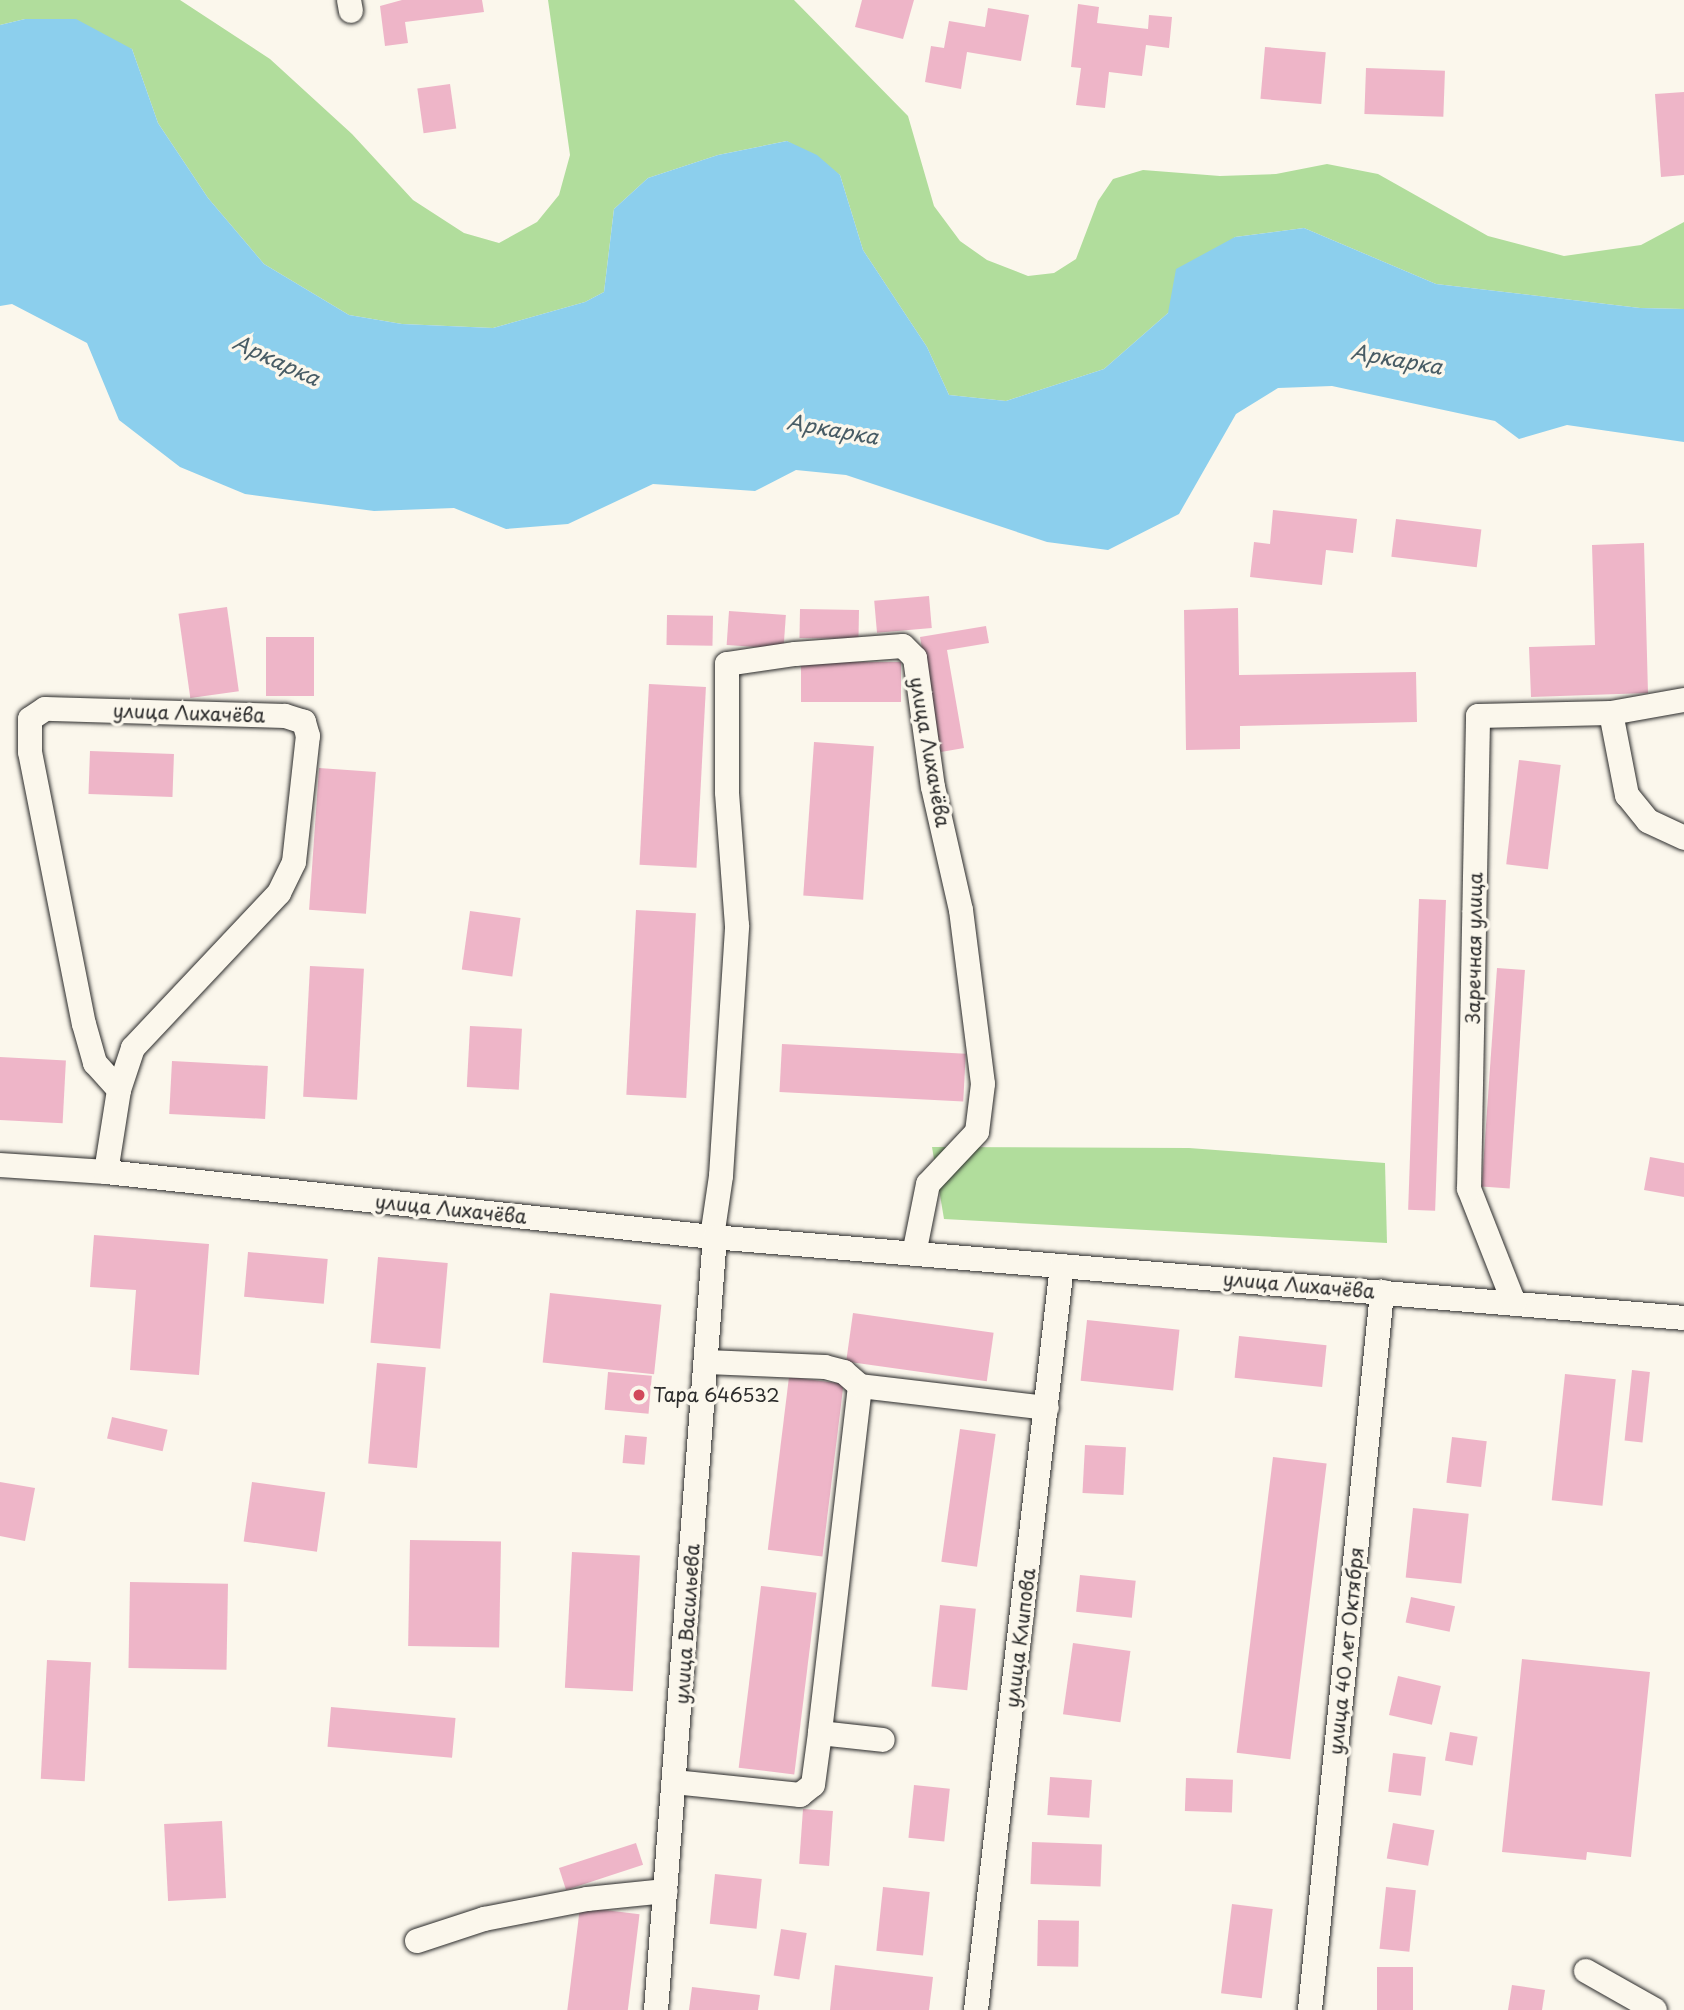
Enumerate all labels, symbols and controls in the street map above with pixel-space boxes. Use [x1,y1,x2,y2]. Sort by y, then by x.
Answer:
water label: Аркарка [230,328,324,390]
water label: Аркарка [1349,338,1445,378]
water label: Аркарка [785,408,881,448]
street label: улица Лихачёва [905,674,955,830]
street label: улица Лихачёва [112,699,266,727]
street label: Заречная улица [1461,872,1487,1024]
street label: улица Лихачёва [373,1190,529,1228]
street label: улица Лихачёва [1221,1267,1377,1303]
place label: Тара 646532 [653,1384,780,1406]
marker: Тара 646532 [631,1387,647,1403]
street label: улица Васильева [670,1543,704,1705]
street label: улица 40 лет Октября [1324,1545,1368,1757]
street label: улица Клипова [1000,1566,1040,1710]

